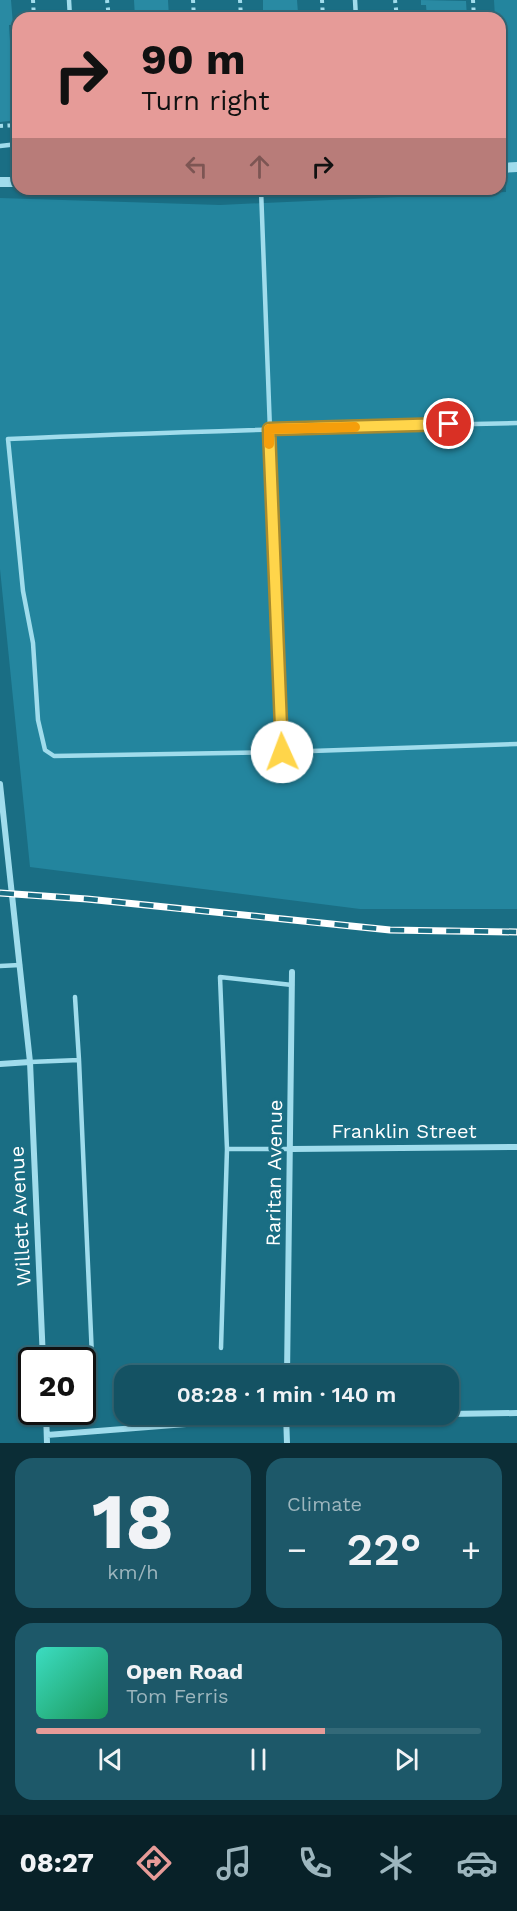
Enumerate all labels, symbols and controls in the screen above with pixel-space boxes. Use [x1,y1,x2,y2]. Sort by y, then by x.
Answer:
text: 90 m [141,35,245,84]
icon: right [42,36,120,114]
text: Turn right [141,85,270,117]
icon: left [180,150,213,183]
icon: ahead [243,150,276,183]
icon: right [306,150,339,183]
pin [423,398,474,449]
icon: arrive [432,407,465,440]
position arrow [250,720,314,784]
street label: Raritan Avenue [261,1099,287,1247]
street label: Franklin Street [331,1119,477,1143]
street label: Willett Avenue [4,1145,36,1287]
speed limit sign: 20 [18,1347,96,1425]
text: 08:28 · 1 min · 140 m [177,1382,396,1407]
text: 18 [92,1475,174,1567]
text: Climate [287,1492,362,1516]
text: 22° [347,1523,421,1576]
text: − [287,1530,307,1569]
text: + [461,1530,481,1569]
text: km/h [107,1560,159,1584]
text: Open Road [126,1659,243,1684]
text: Tom Ferris [126,1684,229,1708]
icon: previous [94,1743,127,1776]
icon: pause [242,1743,275,1776]
icon: next [390,1743,423,1776]
icon: directions [133,1842,175,1884]
icon: music [213,1842,255,1884]
icon: phone [294,1842,336,1884]
icon: climate [375,1842,417,1884]
icon: car [456,1842,498,1884]
text: 08:27 [19,1847,94,1879]

